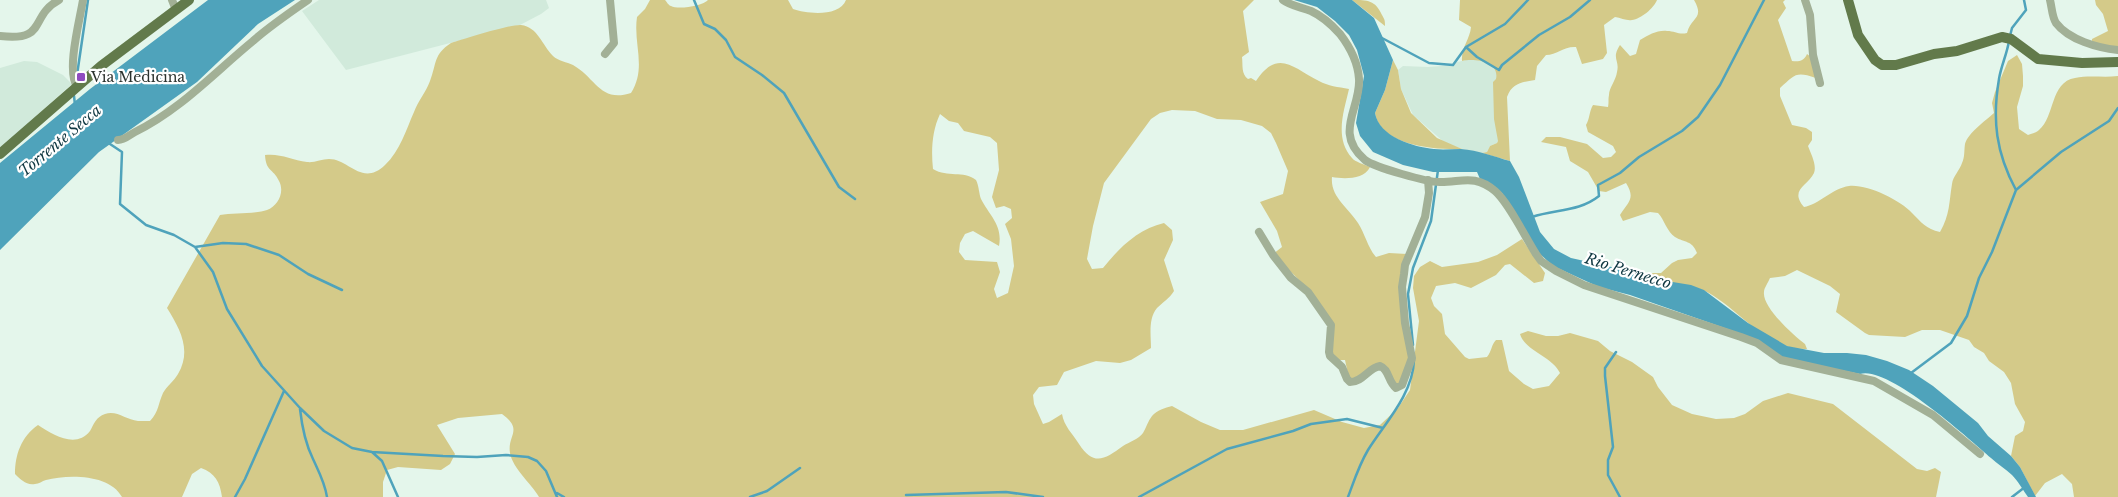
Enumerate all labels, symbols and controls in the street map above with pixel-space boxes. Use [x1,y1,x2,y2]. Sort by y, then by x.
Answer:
place label: Via Medicina [90,68,185,86]
marker: Via Medicina [75,71,87,83]
water label: Torrente Secca [15,101,105,181]
water label: Rio Pernecco [1582,248,1674,293]

